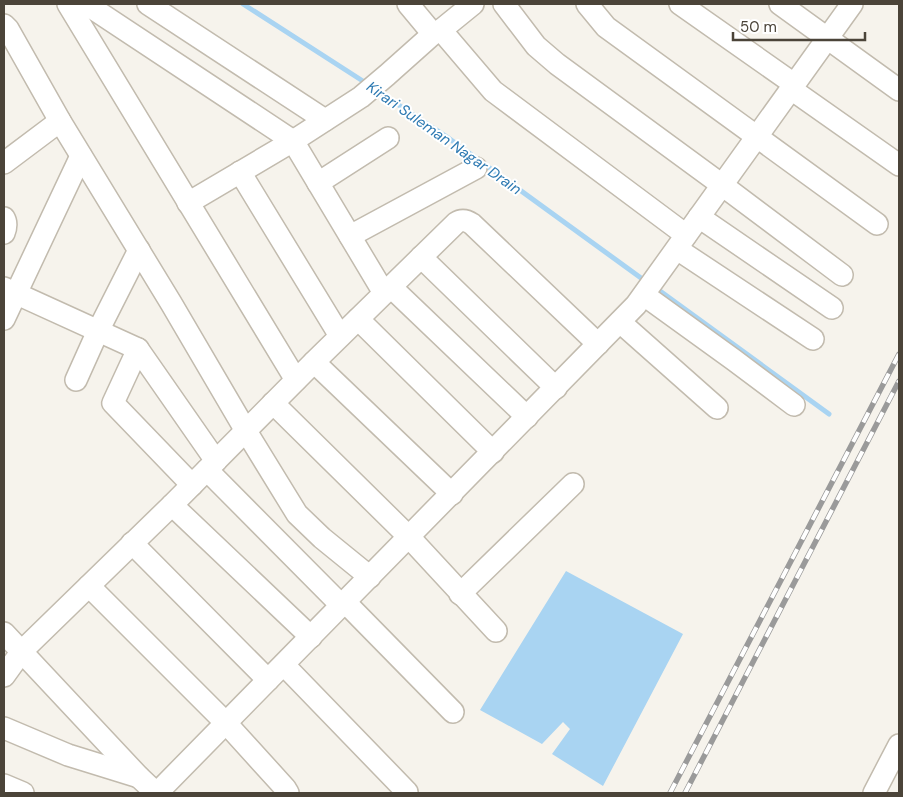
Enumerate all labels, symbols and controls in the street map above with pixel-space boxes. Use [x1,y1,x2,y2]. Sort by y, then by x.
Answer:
scale bar [733,10,866,42]
text: 50 m [740,17,777,37]
water label: Kirari Suleman Nagar Drain [363,77,526,199]

